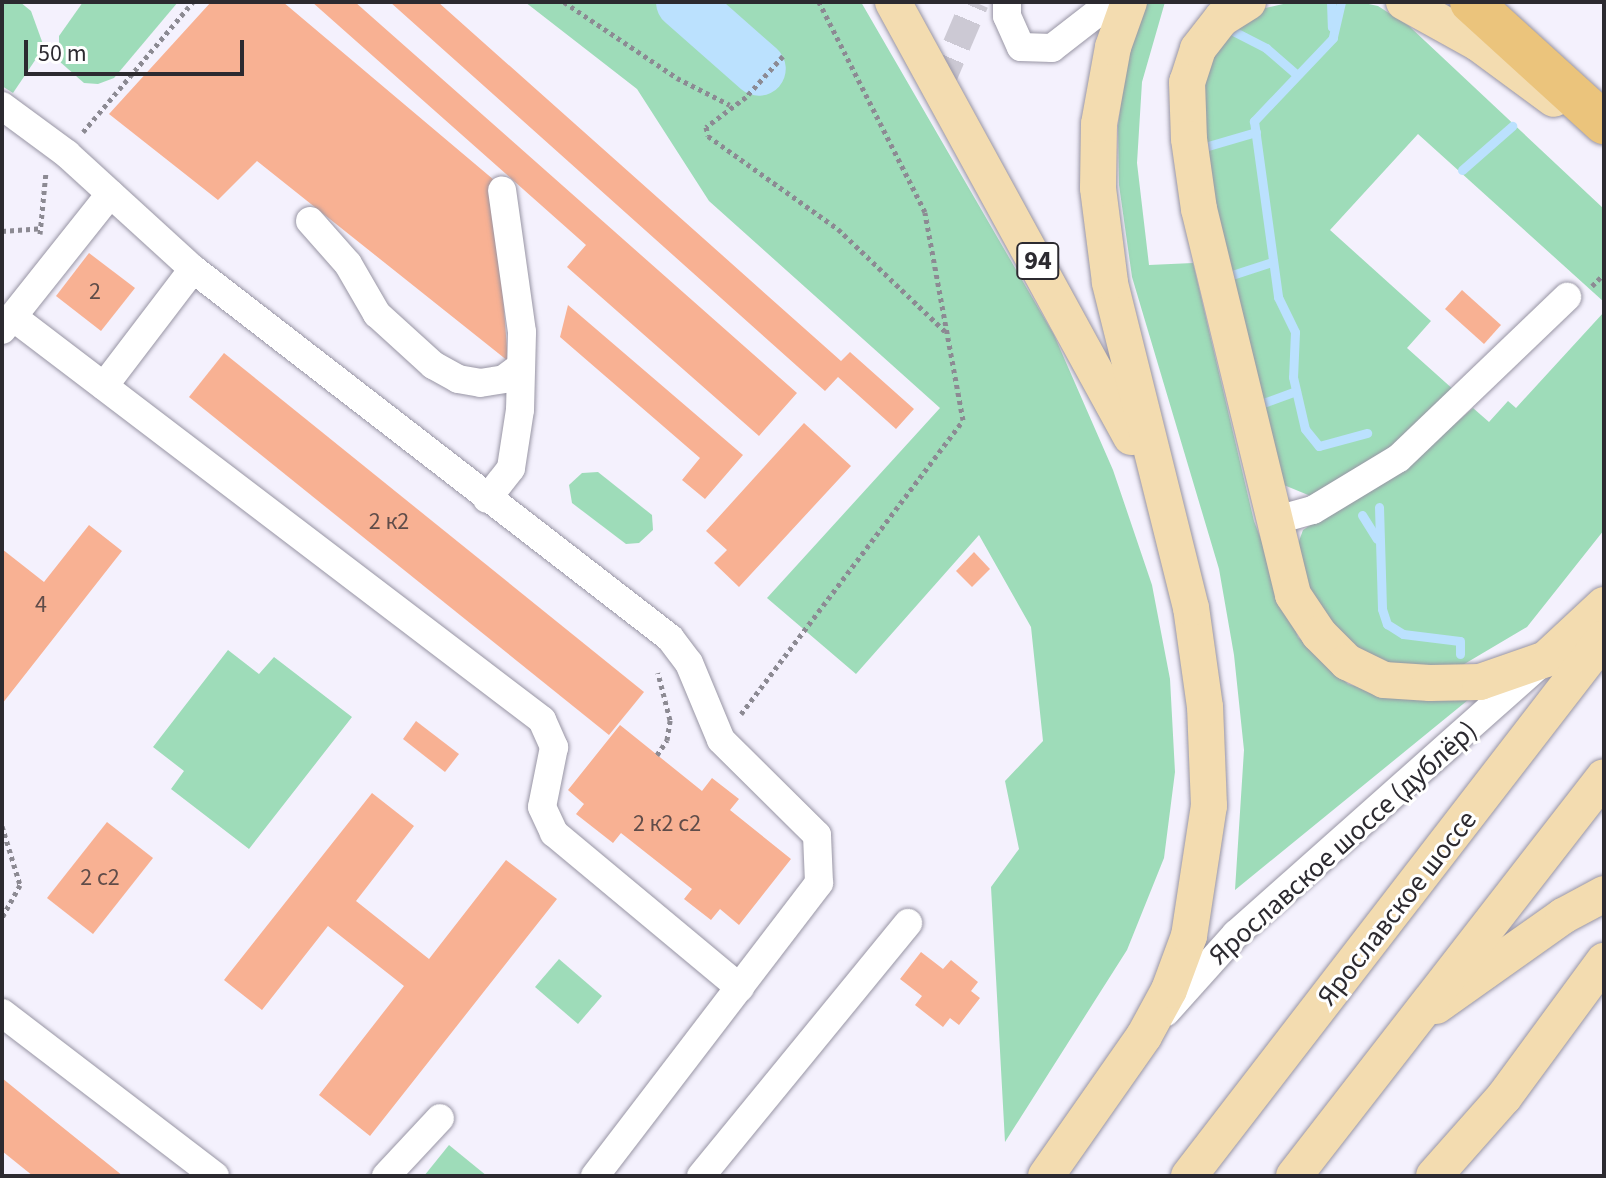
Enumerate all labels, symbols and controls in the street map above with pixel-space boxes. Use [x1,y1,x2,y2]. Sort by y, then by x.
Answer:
scale bar [28,24,248,74]
text: 50 m [38,36,87,71]
road number: 94 [1016,239,1060,283]
house number: 2 [89,278,101,306]
house number: 2 к2 [369,508,409,536]
house number: 4 [35,591,47,619]
street label: Ярославское шоссе (дублёр) [1202,714,1484,972]
street label: Ярославское шоссе [1310,804,1484,1012]
house number: 2 к2 с2 [633,810,701,838]
house number: 2 с2 [80,864,120,892]

